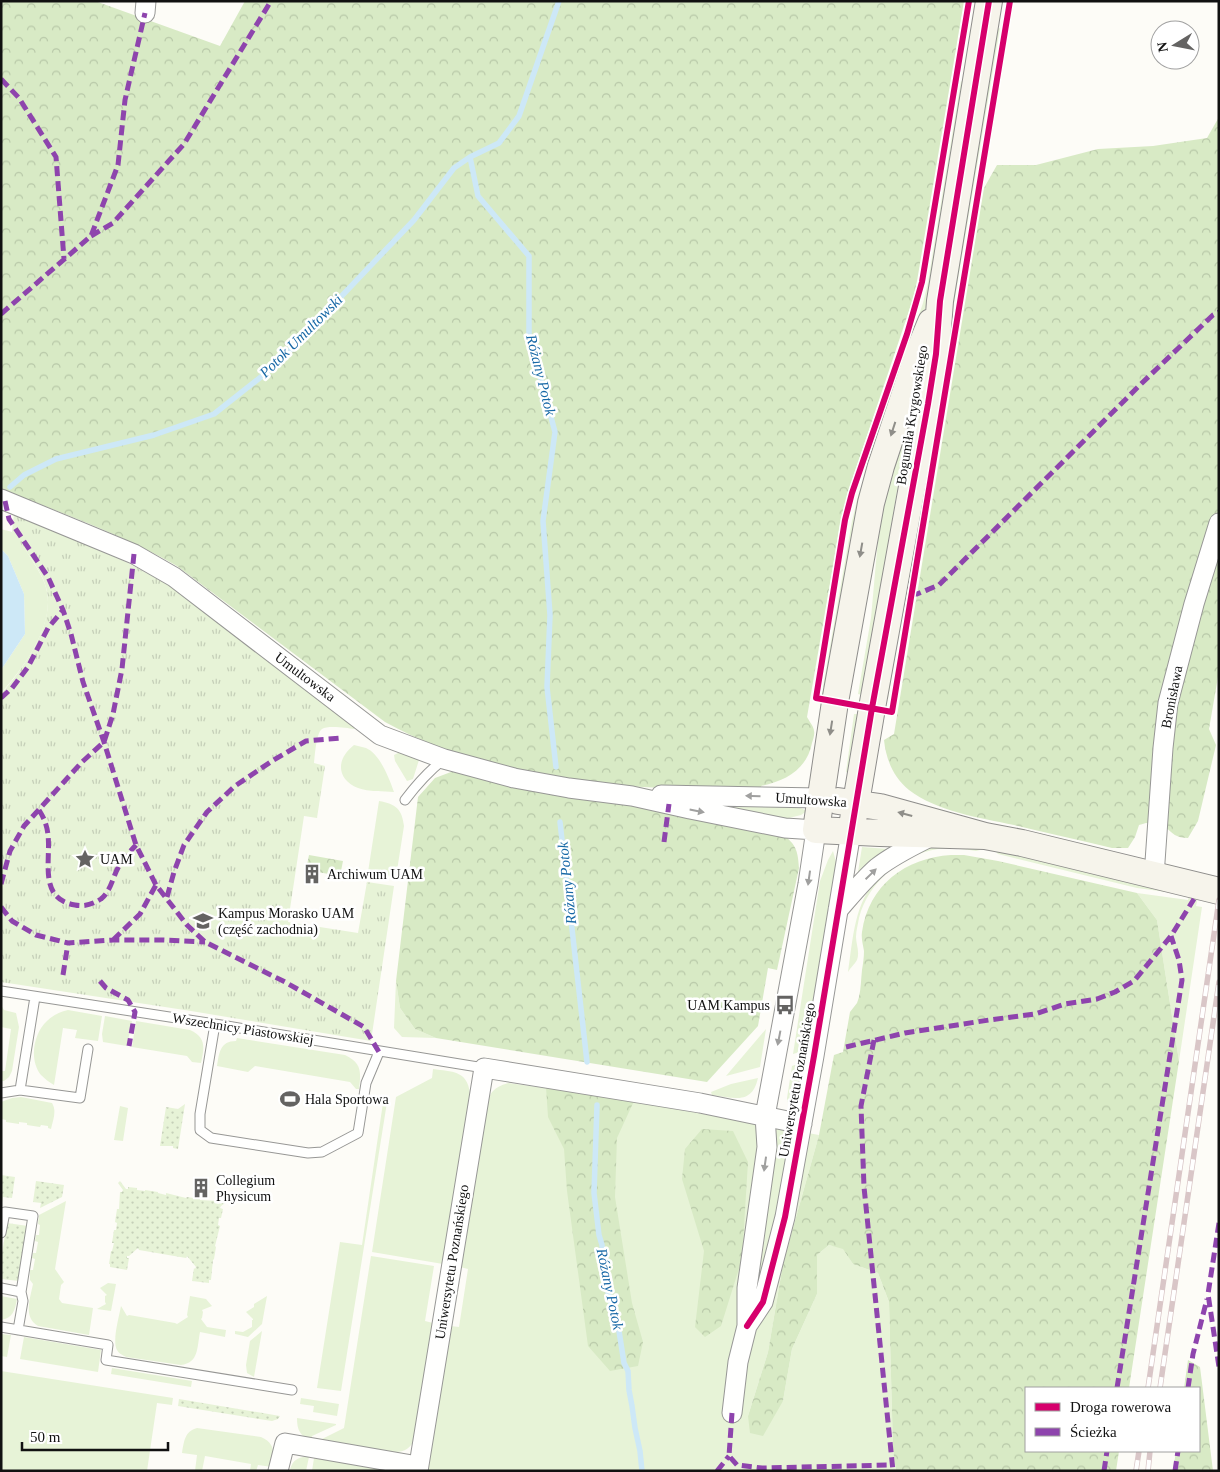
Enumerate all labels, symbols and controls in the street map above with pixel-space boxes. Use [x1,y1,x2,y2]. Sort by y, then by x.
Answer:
north arrow [1150,20,1200,70]
text: N [1154,41,1171,53]
water label: Potok Umultowski [256,291,346,381]
water label: Różany Potok [523,332,559,417]
street label: Bogumiła Krygowskiego [894,344,930,486]
one-way arrow [889,421,896,436]
one-way arrow [857,543,865,559]
street label: Umultowska [272,649,339,705]
street label: Bronisława [1159,664,1186,730]
one-way arrow [826,720,834,736]
street label: Umultowska [775,790,848,810]
one-way arrow [745,792,761,800]
one-way arrow [689,807,705,815]
one-way arrow [897,809,912,817]
water label: Różany Potok [555,841,579,926]
place icon: UAM [74,848,96,870]
place label: UAM [100,852,133,867]
building icon: Archiwum UAM [301,863,323,885]
place label: Archiwum UAM [327,867,424,882]
one-way arrow [865,868,877,880]
one-way arrow [805,870,813,886]
place label: Kampus Morasko UAM (część zachodnia) [218,906,355,938]
school or university icon: Kampus Morasko UAM (część zachodnia) [192,910,214,932]
bus stop icon: UAM Kampus [774,994,796,1016]
place label: UAM Kampus [687,998,770,1013]
street label: Uniwersytetu Poznańskiego [776,1002,818,1158]
street label: Wszechnicy Piastowskiej [171,1010,315,1048]
one-way arrow [774,1030,782,1046]
sports icon: Hala Sportowa [279,1088,301,1110]
place label: Hala Sportowa [305,1092,389,1107]
one-way arrow [761,1156,769,1172]
place label: Collegium Physicum [216,1173,275,1204]
building icon: Collegium Physicum [190,1177,212,1199]
street label: Uniwersytetu Poznańskiego [432,1183,472,1341]
water label: Różany Potok [593,1246,627,1332]
legend [1025,1387,1200,1452]
text: Droga rowerowa [1070,1399,1172,1415]
scale bar [22,1420,169,1452]
text: Ścieżka [1070,1424,1117,1440]
text: 50 m [30,1429,61,1445]

